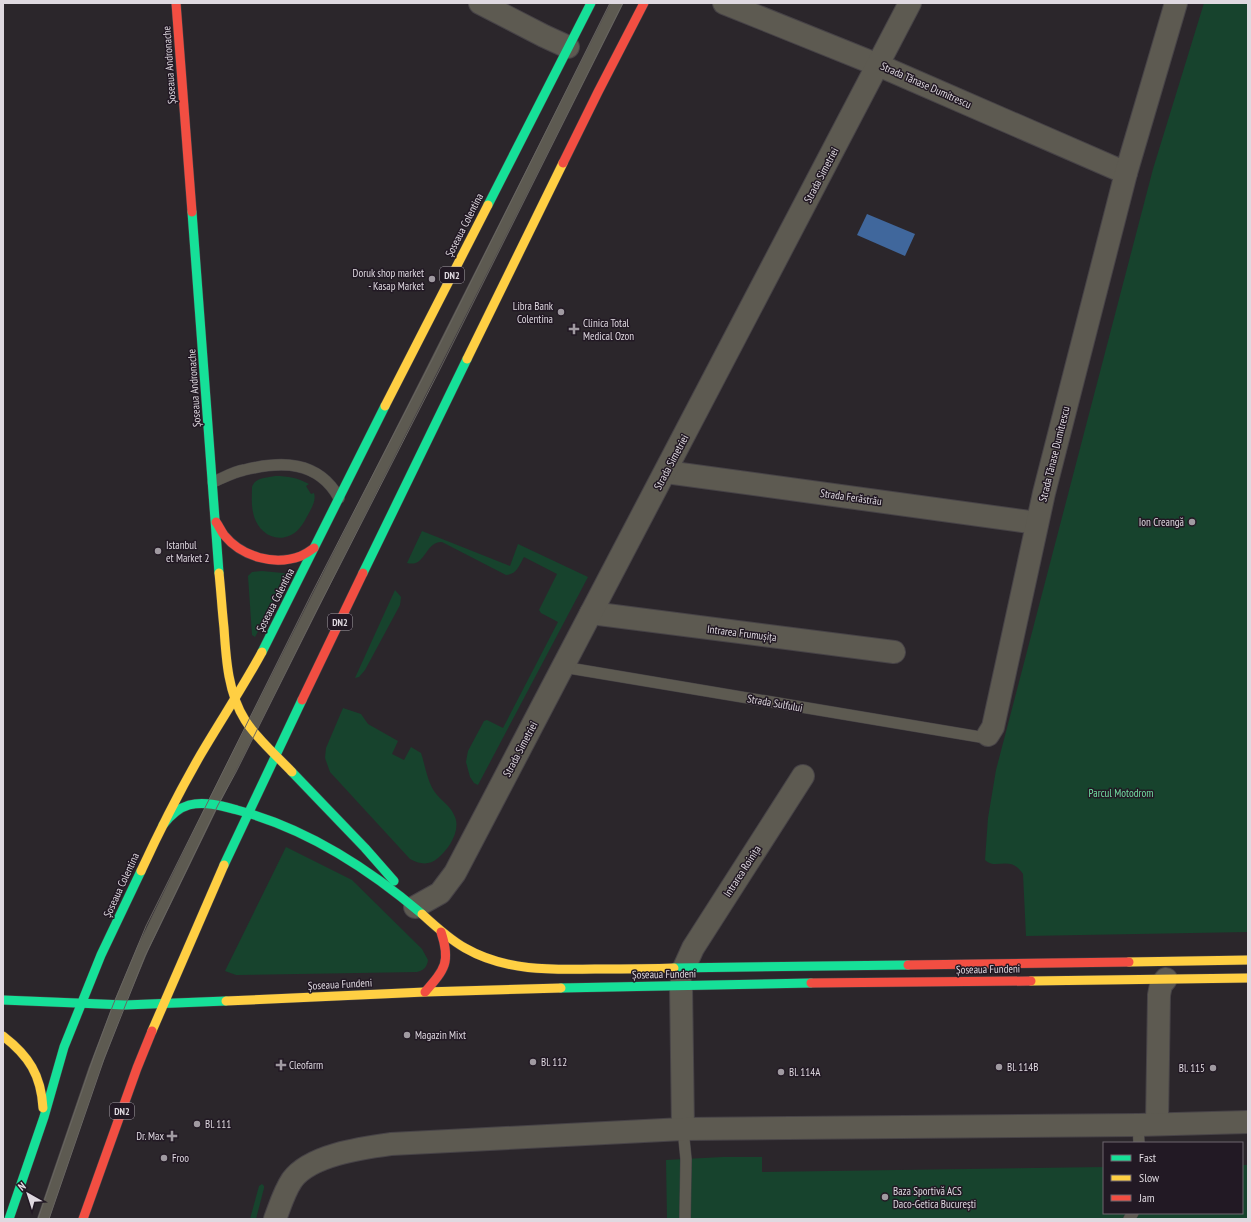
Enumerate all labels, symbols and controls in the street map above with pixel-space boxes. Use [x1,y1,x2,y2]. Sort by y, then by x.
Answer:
street label: Șoseaua Andronache [159,25,179,105]
street label: Strada Tănase Dumitrescu [878,59,974,111]
street label: Strada Simetriei [801,145,841,205]
street label: Șoseaua Colentina [442,191,486,259]
place label: Doruk shop market - Kasap Market [353,266,424,293]
road number: DN2 [440,267,464,283]
marker: Doruk shop market - Kasap Market [427,274,437,284]
place label: Libra Bank Colentina [513,299,554,326]
marker: Libra Bank Colentina [556,307,566,317]
place label: Clinica Total Medical Ozon [583,316,634,343]
marker: Clinica Total Medical Ozon [568,323,580,335]
street label: Șoseaua Andronache [184,348,204,428]
street label: Strada Tănase Dumitrescu [1035,405,1073,503]
street label: Strada Simetriei [651,432,691,492]
street label: Strada Ferăstrău [819,486,883,508]
place label: Ion Creangă [1139,515,1184,529]
marker: Ion Creangă [1187,517,1197,527]
place label: Istanbul et Market 2 [166,538,209,565]
marker: Istanbul et Market 2 [153,546,163,556]
street label: Șoseaua Colentina [253,566,297,634]
road number: DN2 [328,614,352,630]
street label: Intrarea Frumușița [706,622,778,644]
street label: Strada Sulfului [746,691,804,715]
street label: Strada Simetriei [500,719,540,779]
park label: Parcul Motodrom [1089,786,1153,800]
street label: Intrarea Roinița [720,843,764,899]
street label: Șoseaua Colentina [100,850,142,920]
street label: Șoseaua Fundeni [956,961,1020,977]
street label: Șoseaua Fundeni [632,966,696,982]
street label: Șoseaua Fundeni [308,975,372,993]
place label: Magazin Mixt [415,1028,466,1042]
marker: Magazin Mixt [402,1030,412,1040]
place label: Bl. 112 [541,1055,567,1069]
marker: Bl. 112 [528,1057,538,1067]
place label: Cleofarm [289,1058,323,1072]
marker: Cleofarm [276,1060,286,1070]
place label: Bl. 114B [1007,1060,1038,1074]
place label: Bl. 115 [1179,1061,1205,1075]
marker: Bl. 114B [994,1062,1004,1072]
marker: Bl. 115 [1208,1063,1218,1073]
place label: Bl. 114A [789,1065,821,1079]
marker: Bl. 114A [776,1067,786,1077]
road number: DN2 [110,1103,134,1119]
place label: Bl. 111 [205,1117,231,1131]
marker: Bl. 111 [192,1119,202,1129]
place label: Dr. Max [136,1129,164,1143]
marker: Dr. Max [167,1131,177,1141]
legend [1103,1142,1243,1214]
text: Fast [1139,1150,1157,1165]
place label: Froo [172,1151,189,1165]
marker: Froo [159,1153,169,1163]
text: Slow [1139,1170,1160,1185]
north arrow [8,1174,48,1214]
text: N [15,1179,28,1194]
place label: Baza Sportivă ACS Daco-Getica București [893,1184,976,1211]
text: Jam [1138,1190,1155,1205]
marker: Baza Sportivă ACS Daco-Getica București [880,1192,890,1202]

